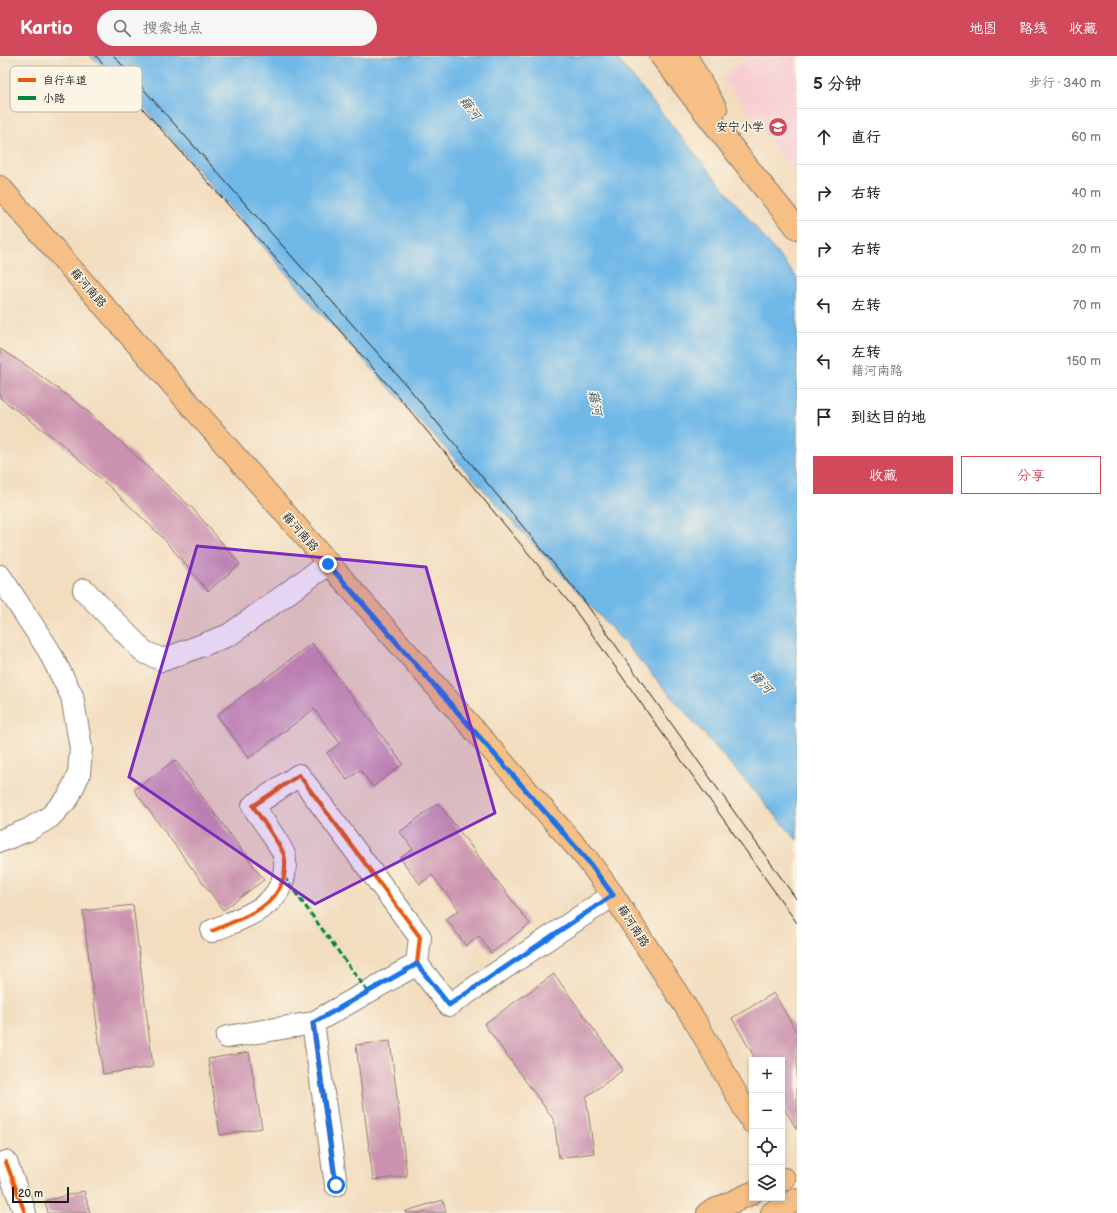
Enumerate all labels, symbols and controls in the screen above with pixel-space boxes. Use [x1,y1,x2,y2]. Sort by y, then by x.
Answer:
search box [97,10,377,46]
text: Kartio [20,17,73,40]
icon: search [111,17,133,39]
text: 搜索地点 [143,19,203,38]
text: 地图 [969,20,997,37]
text: 路线 [1019,20,1047,37]
text: 收藏 [1069,20,1097,37]
legend [10,66,142,112]
text: 自行车道 [43,74,87,87]
text: 5 分钟 [813,74,861,94]
text: 步行 · 340 m [1029,75,1101,91]
text: 小路 [43,92,65,105]
water label: 藉河 [456,93,485,125]
school or university icon: 安宁小学 [767,116,789,138]
place label: 安宁小学 [716,120,764,135]
icon: ahead [813,126,835,148]
text: 直行 [851,128,881,147]
text: 60 m [1071,129,1101,145]
icon: right [813,182,835,204]
text: 右转 [851,184,881,203]
text: 40 m [1071,185,1101,201]
icon: right [813,238,835,260]
text: 右转 [851,240,881,259]
text: 20 m [1071,241,1101,257]
street label: 藉河南路 [67,265,109,311]
icon: left [813,294,835,316]
text: 左转 [851,296,881,315]
text: 70 m [1073,297,1101,313]
text: 左转 [851,343,881,362]
icon: left [813,350,835,372]
text: 150 m [1067,353,1101,369]
text: 藉河南路 [851,363,903,379]
water label: 藉河 [584,389,606,419]
icon: arrive [813,406,835,428]
text: 到达目的地 [851,408,926,427]
button: 收藏 [813,456,953,494]
button: 分享 [961,456,1101,494]
street label: 藉河南路 [279,509,321,555]
route end [319,555,337,573]
water label: 藉河 [746,667,777,698]
street label: 藉河南路 [614,902,652,950]
map controls [749,1057,785,1201]
button: + [749,1057,785,1093]
button: − [749,1093,785,1129]
button: locate [749,1129,785,1165]
button: layers [749,1165,785,1201]
route start [327,1176,345,1194]
scale bar [12,1185,69,1204]
text: 20 m [18,1187,43,1200]

